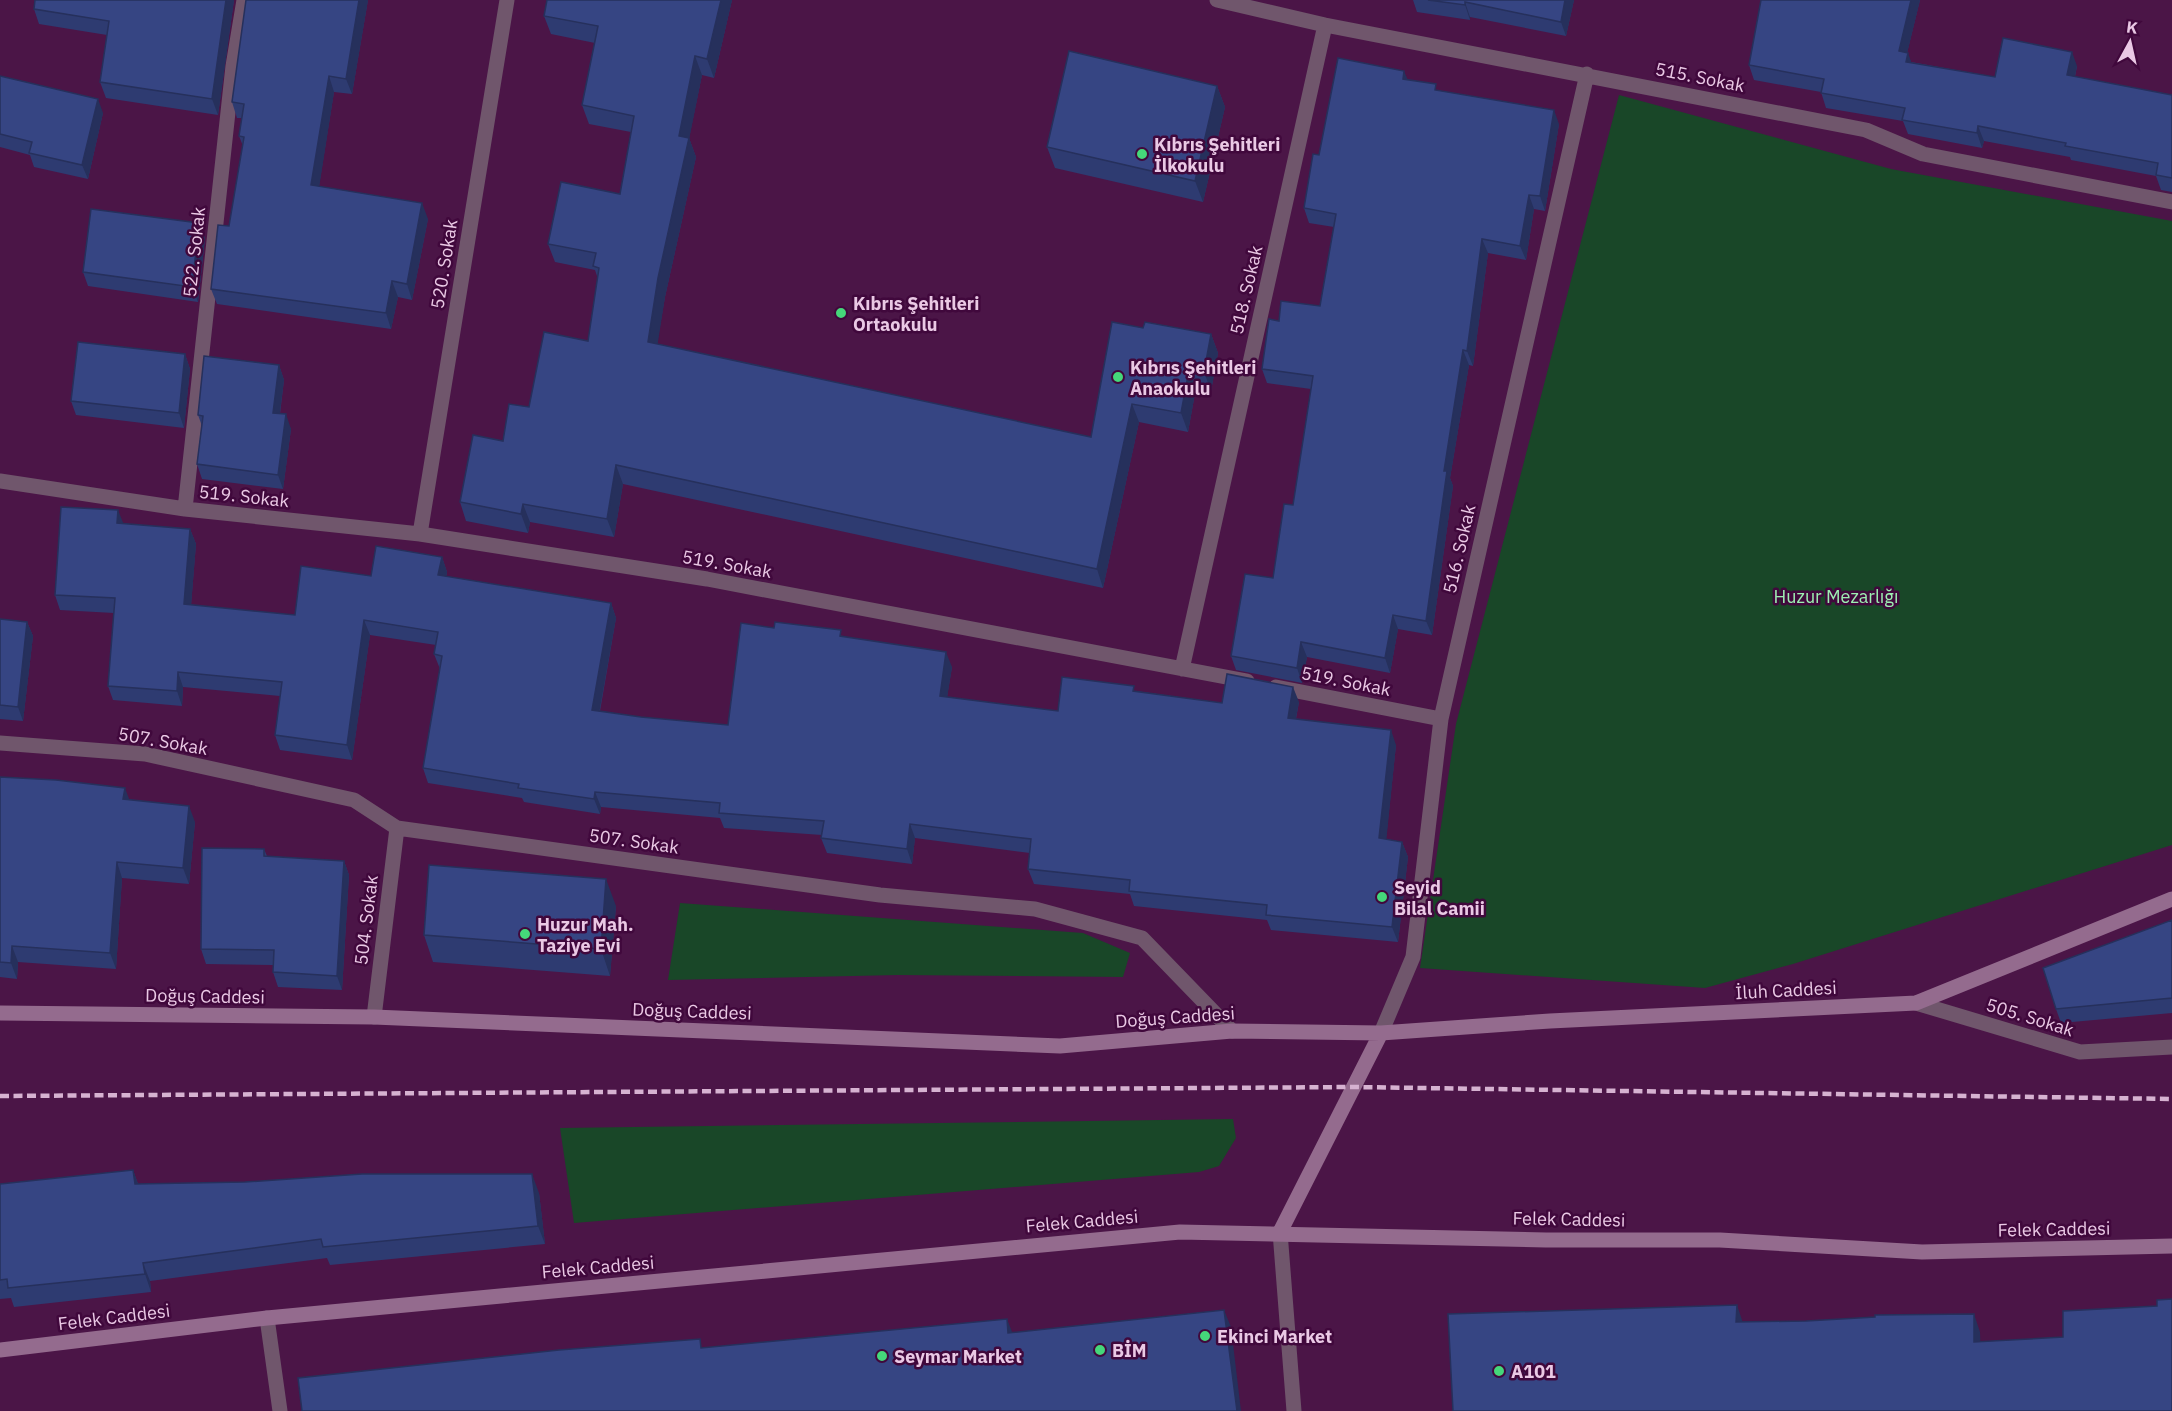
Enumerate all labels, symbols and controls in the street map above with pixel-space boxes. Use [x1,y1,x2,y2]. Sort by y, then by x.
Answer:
north arrow [2100,12,2160,72]
text: K [2125,16,2139,38]
street label: 515. Sokak [1653,57,1747,97]
place label: Kıbrıs Şehitleri İlkokulu [1154,133,1280,177]
marker: Kıbrıs Şehitleri İlkokulu [1135,147,1149,161]
street label: 522. Sokak [178,205,210,298]
street label: 520. Sokak [426,217,463,311]
street label: 518. Sokak [1225,243,1268,337]
place label: Kıbrıs Şehitleri Ortaokulu [853,292,979,336]
marker: Kıbrıs Şehitleri Ortaokulu [834,306,848,320]
place label: Kıbrıs Şehitleri Anaokulu [1130,356,1256,400]
marker: Kıbrıs Şehitleri Anaokulu [1111,370,1125,384]
street label: 519. Sokak [198,480,291,512]
street label: 516. Sokak [1438,502,1481,596]
street label: 519. Sokak [680,545,774,583]
park label: Huzur Mezarlığı [1774,585,1898,608]
street label: 519. Sokak [1299,661,1393,701]
street label: 507. Sokak [116,722,210,760]
street label: 507. Sokak [588,823,681,859]
street label: 504. Sokak [349,873,383,966]
place label: Seyid Bilal Camii [1394,876,1485,920]
marker: Seyid Bilal Camii [1375,890,1389,904]
place label: Huzur Mah. Taziye Evi [537,913,634,957]
marker: Huzur Mah. Taziye Evi [518,927,532,941]
street label: İluh Caddesi [1735,976,1837,1004]
street label: Doğuş Caddesi [145,983,265,1009]
street label: 505. Sokak [1983,993,2077,1041]
street label: Doğuş Caddesi [632,997,752,1025]
street label: Doğuş Caddesi [1114,1001,1236,1033]
street label: Felek Caddesi [1025,1205,1139,1237]
street label: Felek Caddesi [1512,1207,1626,1231]
street label: Felek Caddesi [1997,1217,2111,1241]
street label: Felek Caddesi [541,1251,655,1283]
street label: Felek Caddesi [57,1299,171,1335]
place label: Ekinci Market [1217,1325,1332,1348]
marker: Ekinci Market [1198,1329,1212,1343]
place label: BİM [1112,1339,1147,1362]
marker: BİM [1093,1343,1107,1357]
place label: Seymar Market [894,1345,1022,1368]
marker: Seymar Market [875,1349,889,1363]
place label: A101 [1511,1360,1556,1383]
marker: A101 [1492,1364,1506,1378]

